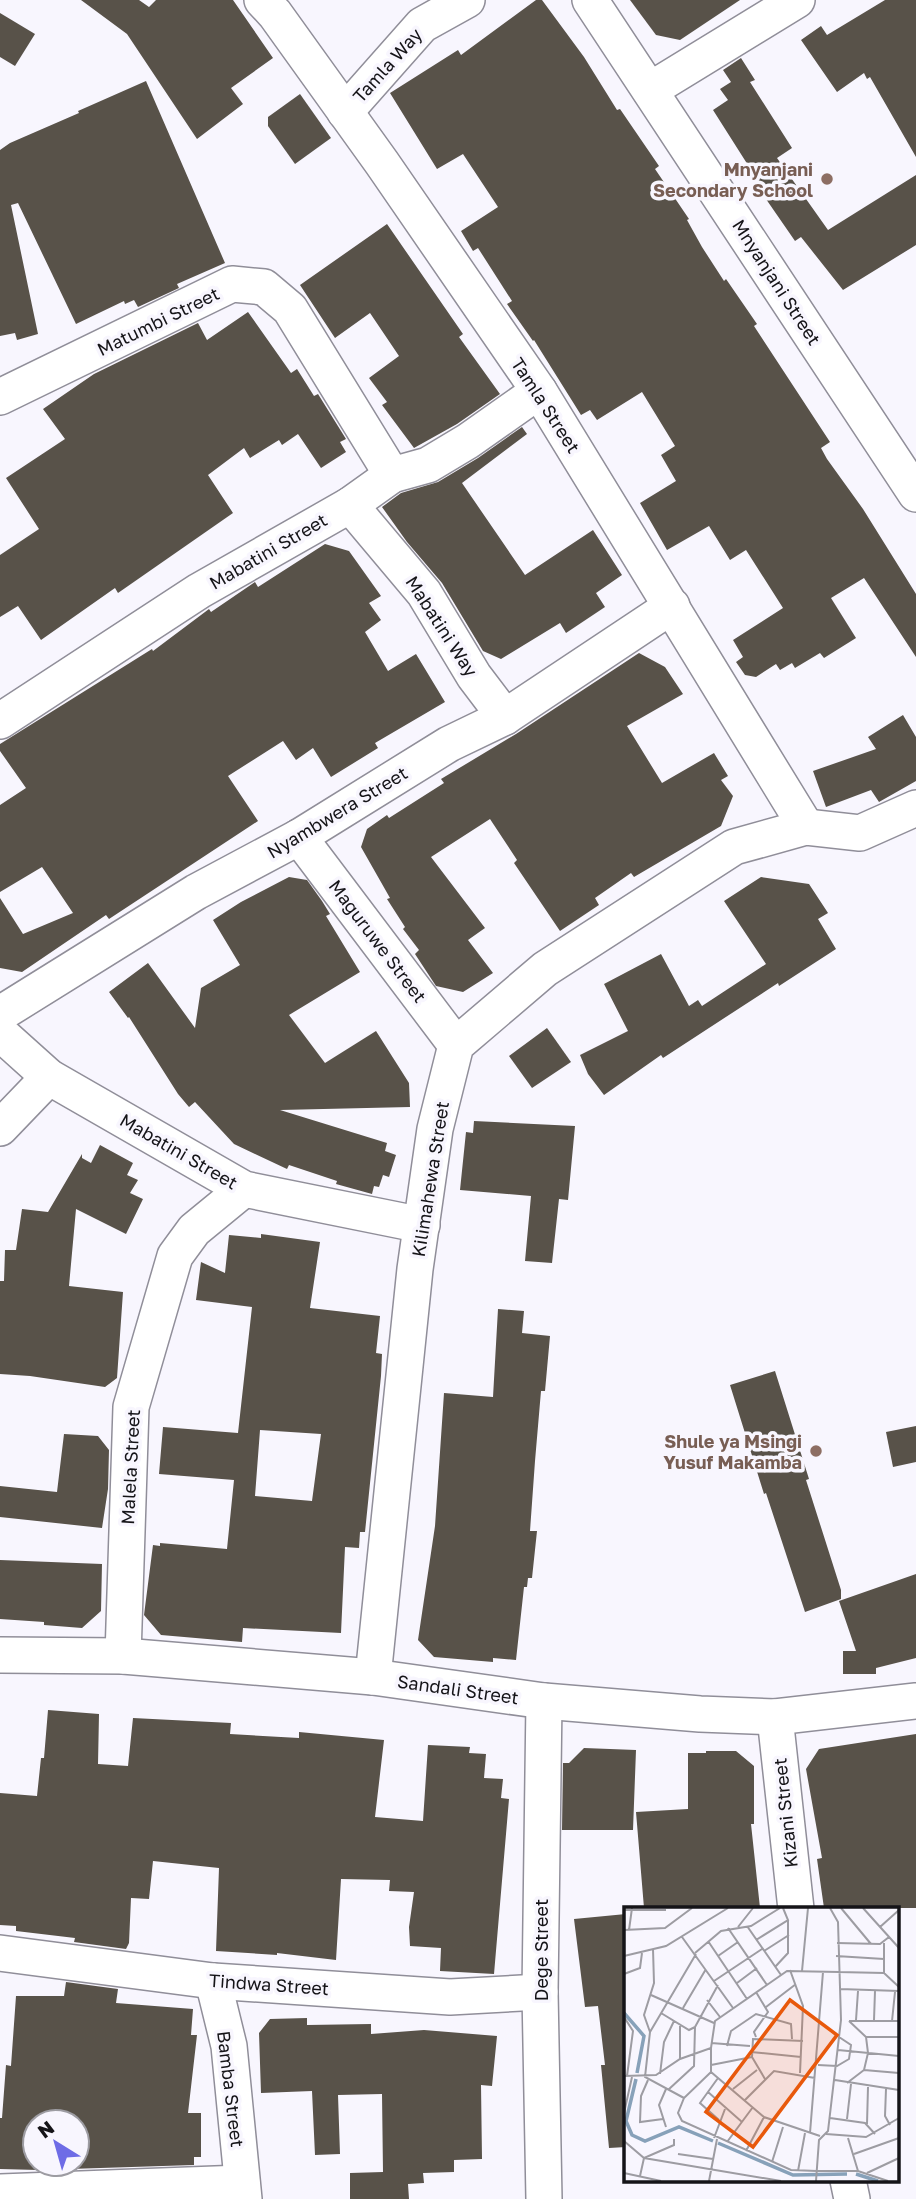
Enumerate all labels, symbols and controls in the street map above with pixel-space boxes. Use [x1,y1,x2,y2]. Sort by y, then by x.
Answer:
street label: Tamla Way [348,23,426,107]
place label: Mnyanjani Secondary School [653,158,813,201]
marker: Mnyanjani Secondary School [819,171,835,187]
street label: Mnyanjani Street [728,215,826,349]
street label: Matumbi Street [93,282,223,360]
street label: Tamla Street [507,353,585,457]
street label: Mabatini Street [205,508,331,594]
street label: Mabatini Way [401,572,483,680]
street label: Nyambwera Street [263,761,411,863]
street label: Maguruwe Street [325,875,431,1007]
street label: Kilimahewa Street [407,1100,453,1258]
street label: Mabatini Street [116,1108,242,1194]
street label: Malela Street [116,1409,144,1525]
place label: Shule ya Msingi Yusuf Makamba [663,1430,802,1473]
marker: Shule ya Msingi Yusuf Makamba [808,1443,824,1459]
street label: Sandali Street [396,1670,520,1708]
street label: Kizani Street [768,1757,802,1869]
street label: Dege Street [530,1899,552,2001]
inset map [624,1907,898,2182]
street label: Tindwa Street [208,1969,330,1999]
street label: Bamba Street [213,2030,249,2148]
north arrow [21,2108,91,2178]
text: N [33,2115,58,2143]

